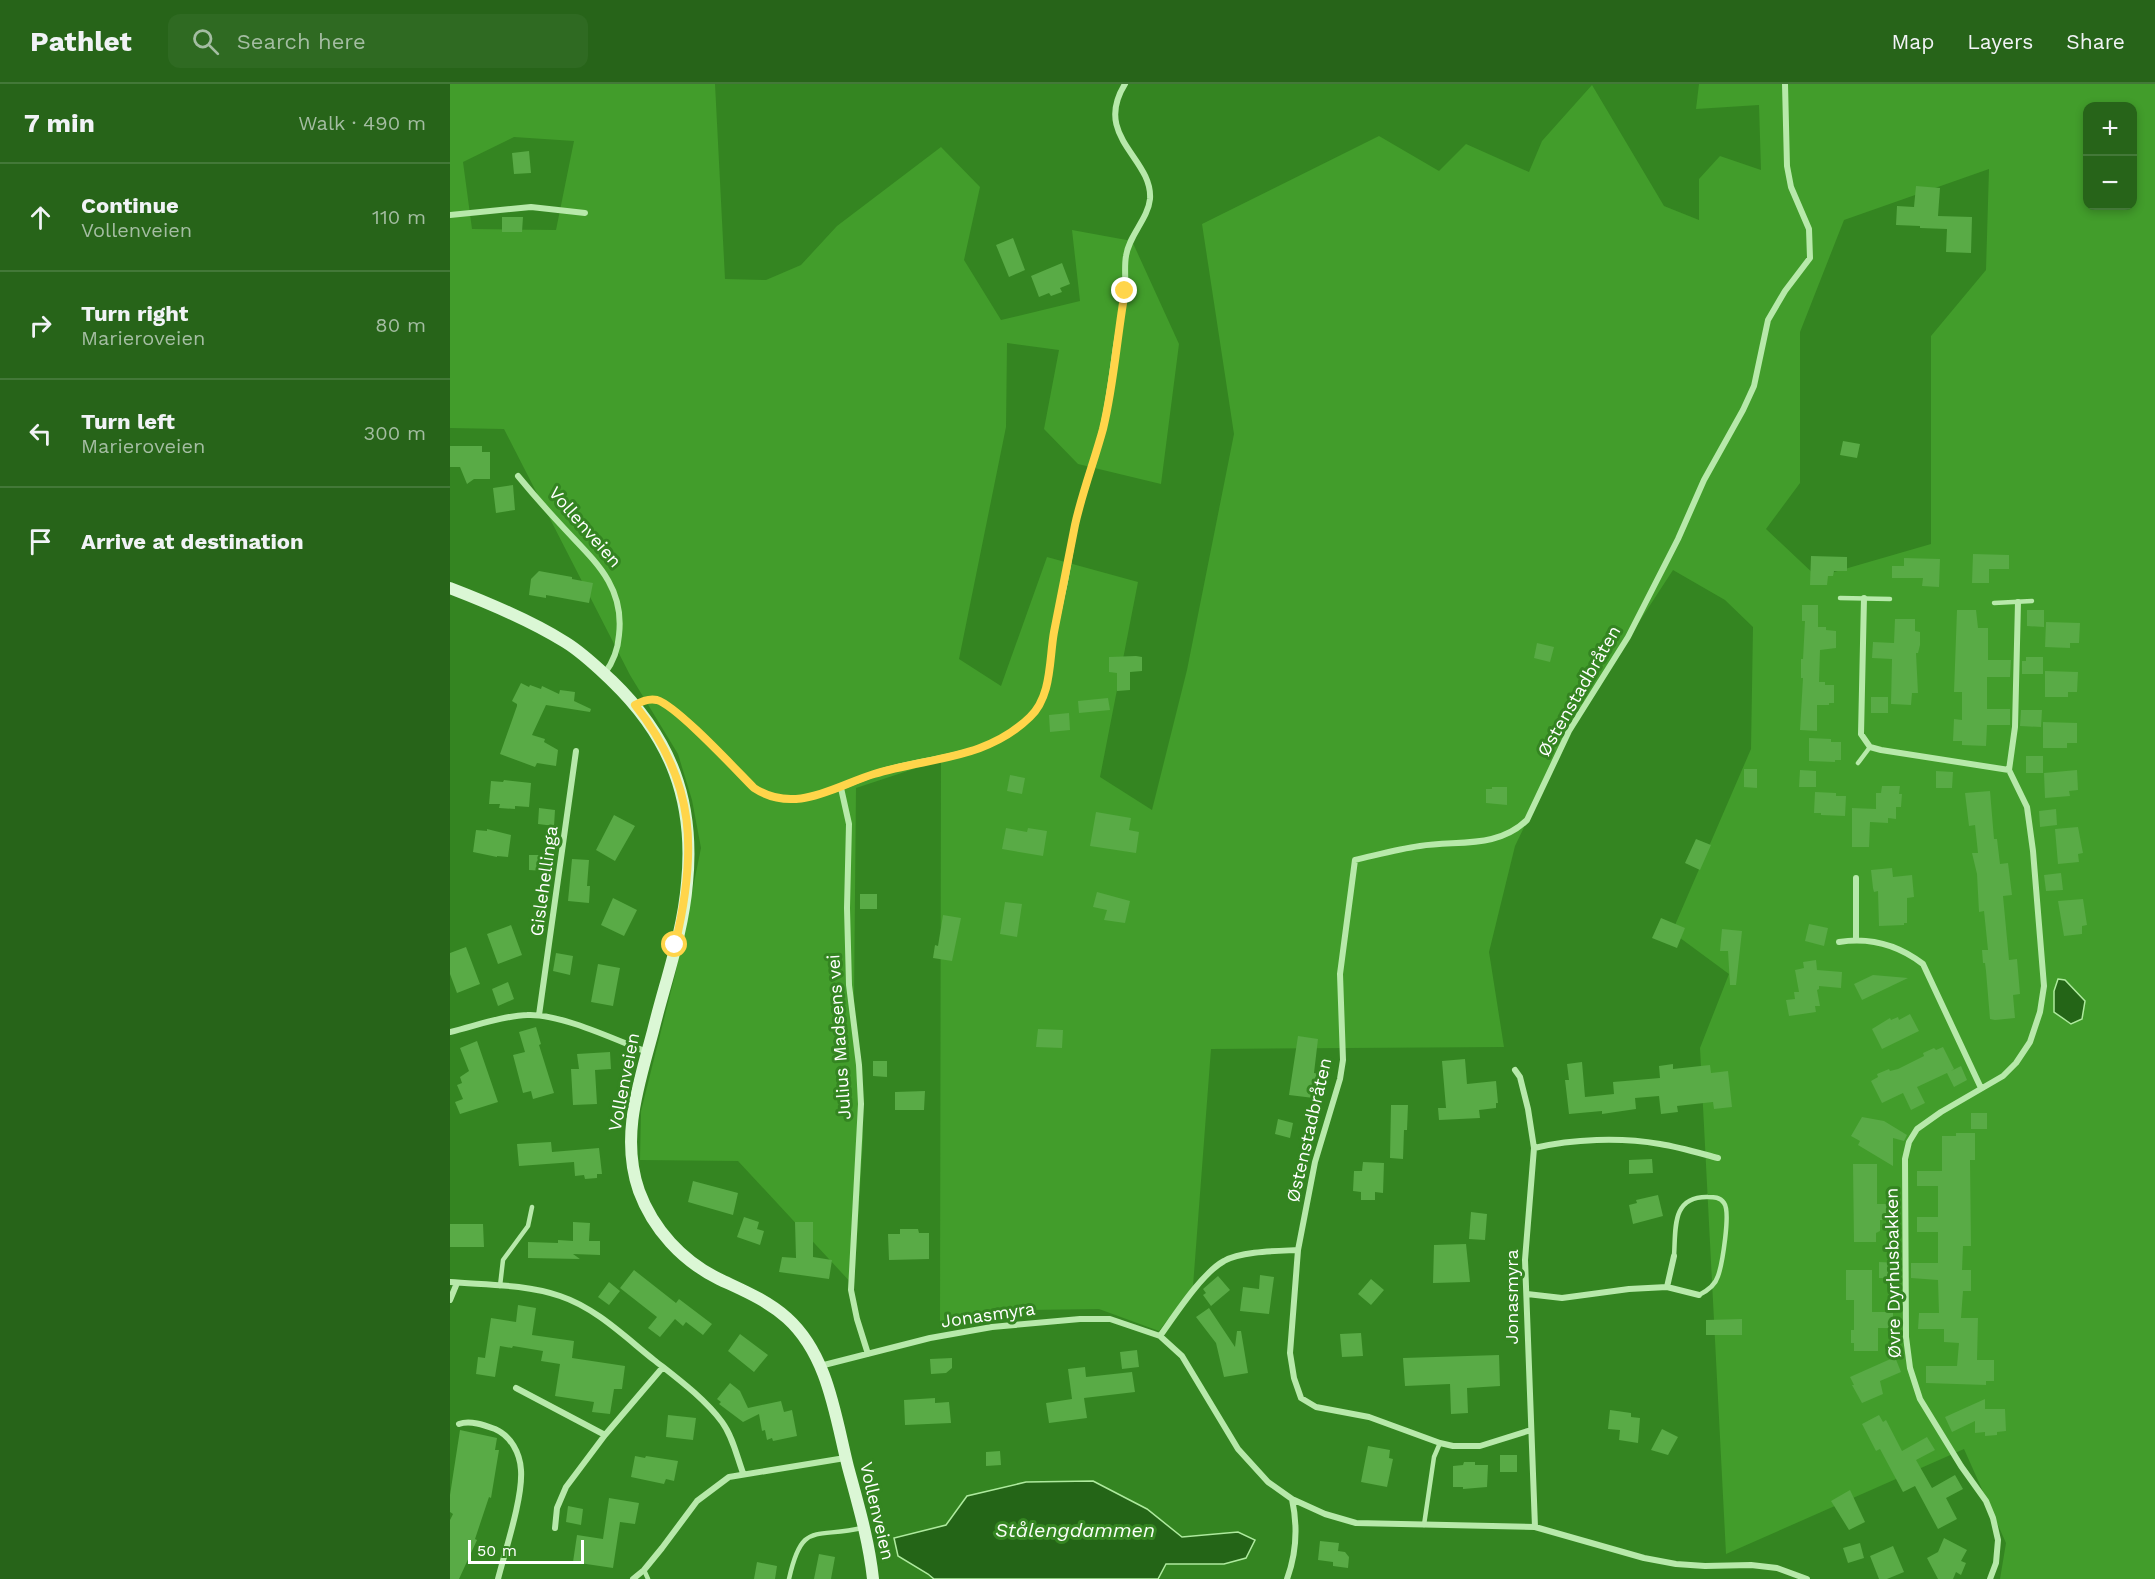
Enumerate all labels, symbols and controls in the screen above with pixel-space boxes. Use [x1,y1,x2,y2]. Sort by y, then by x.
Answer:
search box [168,14,588,68]
text: Pathlet [30,25,132,58]
icon: search [189,25,222,58]
text: Search here [237,29,366,54]
text: Map [1891,29,1934,54]
text: Layers [1967,29,2033,54]
text: Share [2066,29,2125,54]
map controls [2083,102,2137,210]
button: + [2083,102,2137,156]
text: 7 min [24,108,95,138]
text: Walk · 490 m [298,111,426,135]
button: − [2083,156,2137,210]
text: Continue [81,193,179,218]
icon: ahead [24,201,57,234]
text: 110 m [372,205,426,229]
text: Vollenveien [81,218,192,242]
route end [1111,277,1137,303]
text: Turn right [81,301,188,326]
icon: right [24,309,57,342]
text: 80 m [375,313,426,337]
text: Marieroveien [81,326,205,350]
text: Turn left [81,409,175,434]
icon: left [24,417,57,450]
text: 300 m [364,421,426,445]
text: Marieroveien [81,434,205,458]
street label: Vollenveien [545,482,626,571]
icon: arrive [24,525,57,558]
text: Arrive at destination [81,529,304,554]
street label: Østenstadbråten [1533,621,1625,760]
street label: Gislehellinga [525,824,562,938]
route start [661,931,687,957]
street label: Julius Madsens vei [822,954,855,1120]
street label: Vollenveien [604,1031,643,1133]
street label: Østenstadbråten [1282,1056,1335,1204]
street label: Øvre Dyrhusbakken [1881,1187,1904,1359]
street label: Jonasmyra [1501,1249,1522,1345]
street label: Jonasmyra [939,1297,1036,1332]
street label: Vollenveien [856,1460,899,1562]
water label: Stålengdammen [995,1518,1155,1542]
scale bar [468,1537,584,1564]
text: 50 m [477,1541,517,1560]

